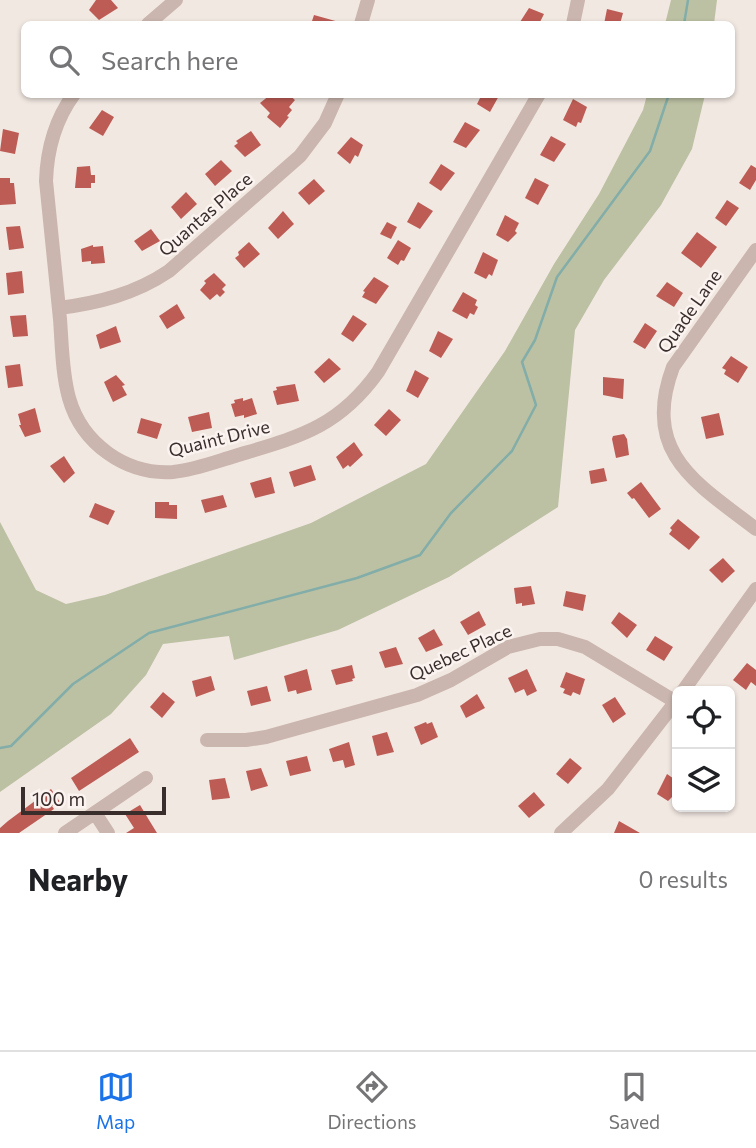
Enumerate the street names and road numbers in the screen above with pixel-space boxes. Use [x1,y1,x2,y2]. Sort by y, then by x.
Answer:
street label: Quantas Place [154,167,256,261]
street label: Quade Lane [652,265,726,357]
street label: Quaint Drive [166,415,272,461]
street label: Quebec Place [405,619,515,685]

